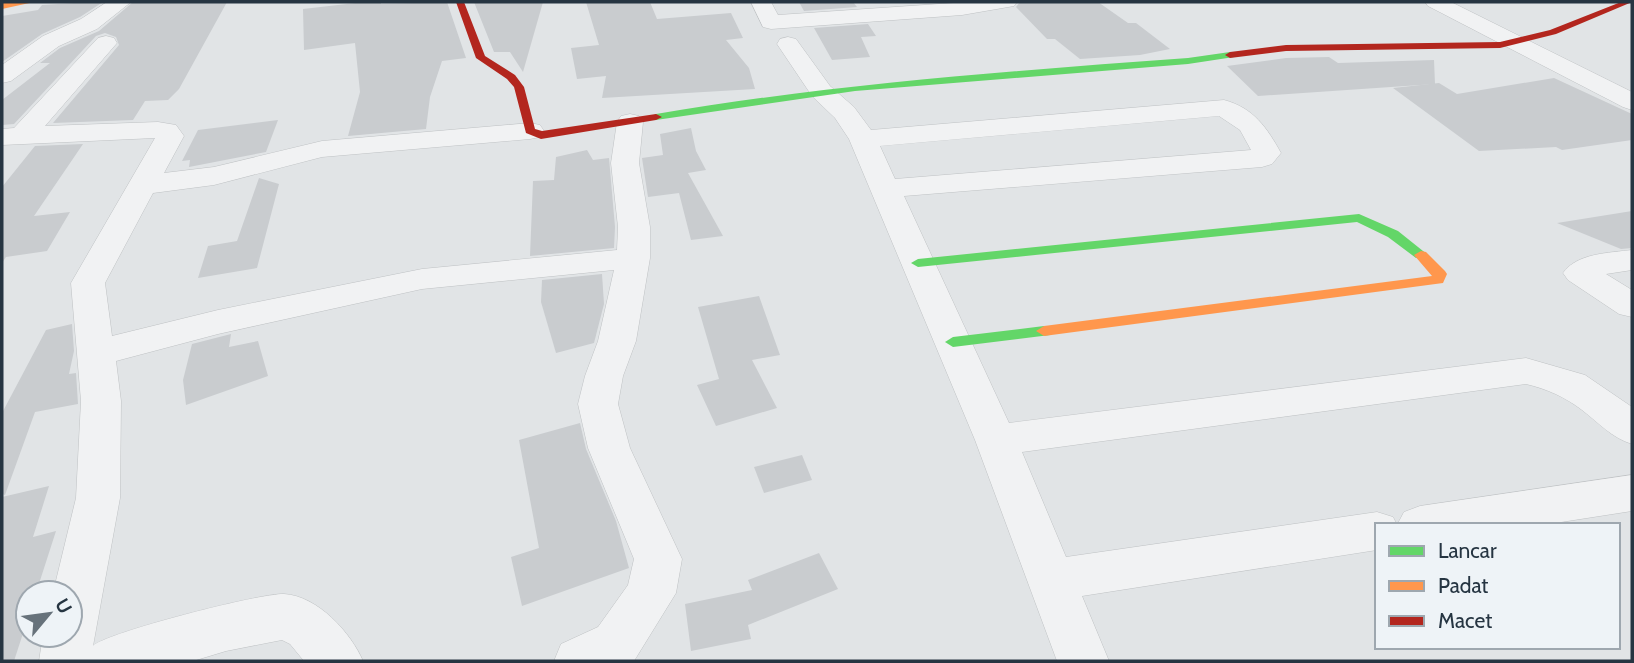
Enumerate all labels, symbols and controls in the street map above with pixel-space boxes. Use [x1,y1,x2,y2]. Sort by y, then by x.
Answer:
legend [1375,523,1620,649]
text: Lancar [1438,538,1497,563]
text: Padat [1438,573,1488,598]
north arrow [14,579,84,649]
text: U [50,594,77,618]
text: Macet [1438,608,1492,633]

